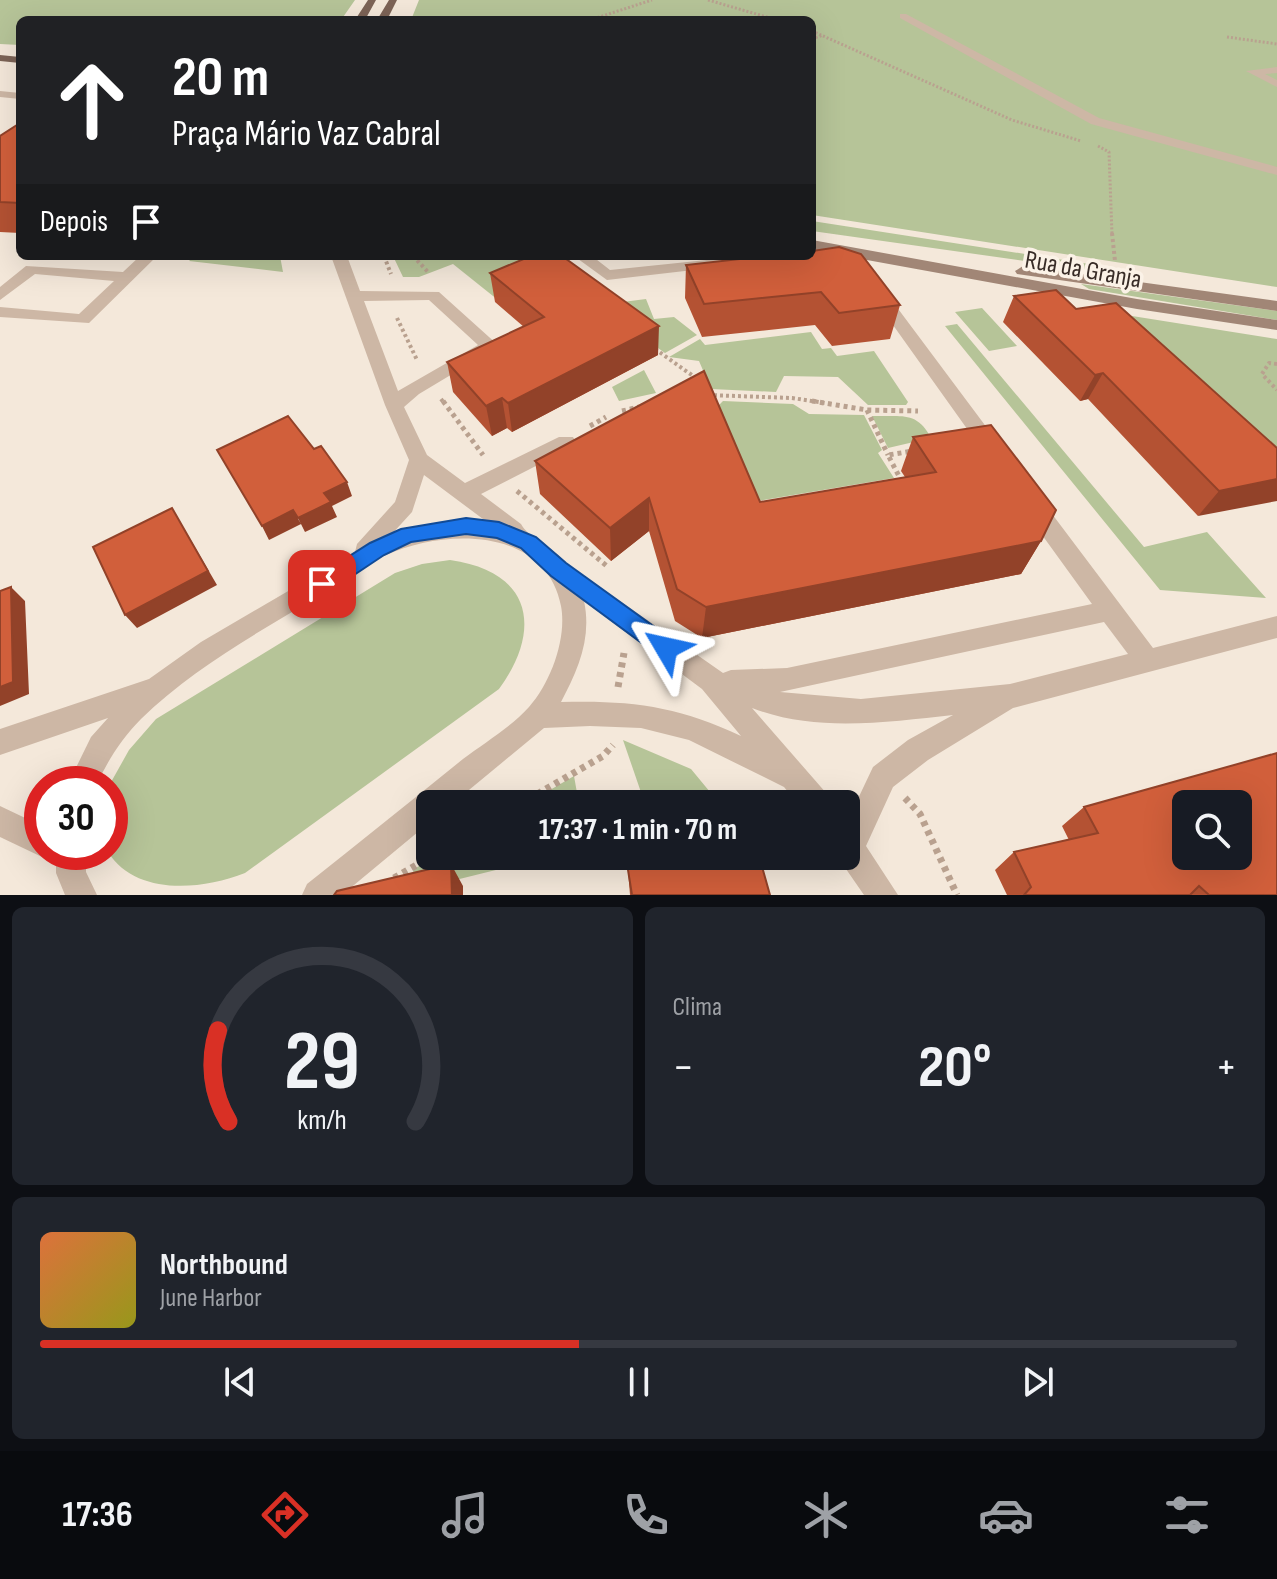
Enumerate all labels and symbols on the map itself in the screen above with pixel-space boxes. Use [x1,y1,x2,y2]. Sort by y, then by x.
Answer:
street label: Rua da Granja [1022,244,1144,296]
pin [288,550,356,618]
position arrow [624,606,708,690]
speed limit sign: 30 [24,766,128,870]

